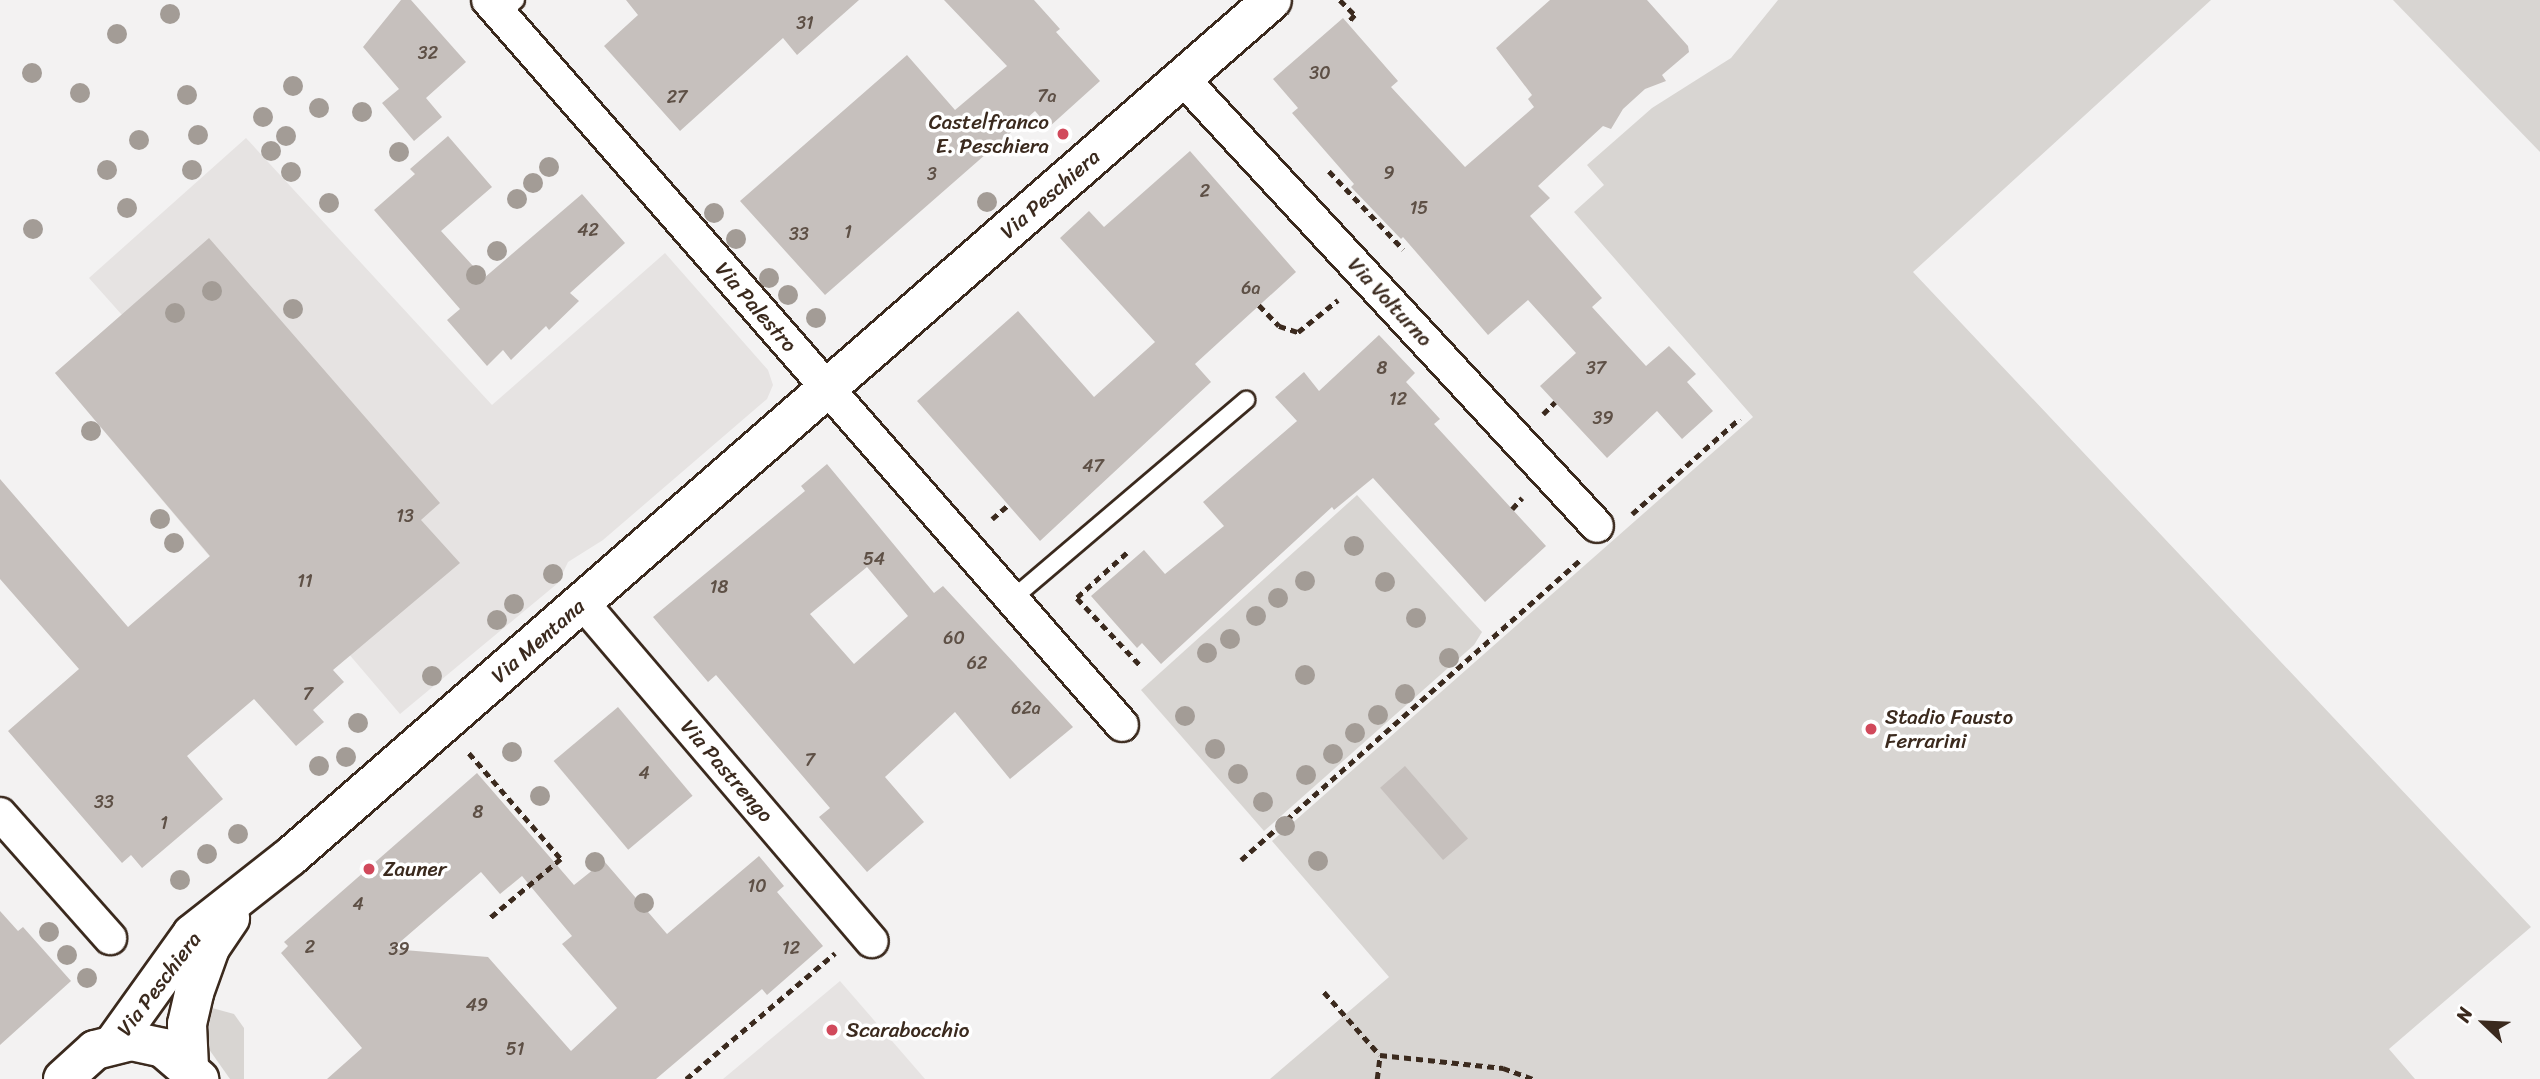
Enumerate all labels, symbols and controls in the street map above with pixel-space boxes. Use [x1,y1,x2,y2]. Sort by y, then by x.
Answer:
house number: 31 [796,12,814,34]
house number: 32 [418,42,438,64]
house number: 30 [1309,62,1331,84]
house number: 7a [1037,85,1057,107]
house number: 27 [667,86,687,108]
place label: Castelfranco E. Peschiera [929,109,1049,159]
marker: Castelfranco E. Peschiera [1055,126,1071,142]
street label: Via Peschiera [995,144,1105,244]
house number: 9 [1383,162,1395,184]
house number: 3 [927,163,937,185]
house number: 2 [1200,180,1210,202]
house number: 15 [1410,197,1428,219]
house number: 42 [577,219,599,241]
house number: 1 [844,221,852,243]
house number: 33 [789,223,809,245]
street label: Via Volturno [1342,252,1438,352]
street label: Via Palestro [710,257,802,357]
house number: 6a [1241,277,1261,299]
house number: 8 [1377,357,1387,379]
house number: 37 [1586,357,1606,379]
house number: 12 [1389,388,1407,410]
house number: 39 [1593,407,1613,429]
house number: 47 [1082,455,1104,477]
house number: 13 [396,505,414,527]
house number: 54 [863,548,885,570]
house number: 11 [297,570,313,592]
house number: 18 [710,576,728,598]
street label: Via Mentana [486,594,590,688]
house number: 60 [943,627,965,649]
house number: 62 [967,652,987,674]
house number: 7 [303,683,313,705]
house number: 62a [1011,697,1041,719]
place label: Stadio Fausto Ferrarini [1885,704,2013,754]
street label: Via Pastrengo [675,714,779,828]
marker: Stadio Fausto Ferrarini [1863,721,1879,737]
house number: 7 [805,749,815,771]
house number: 4 [638,762,650,784]
house number: 33 [94,791,114,813]
house number: 8 [473,801,483,823]
house number: 1 [160,812,168,834]
place label: Zauner [383,856,446,882]
marker: Zauner [361,861,377,877]
house number: 10 [747,875,767,897]
house number: 4 [352,893,364,915]
street label: Via Peschiera [112,927,206,1041]
house number: 2 [305,936,315,958]
house number: 12 [782,937,800,959]
house number: 39 [389,938,409,960]
north arrow [2449,988,2519,1058]
house number: 49 [466,994,488,1016]
text: N [2446,1002,2482,1027]
place label: Scarabocchio [846,1017,969,1043]
marker: Scarabocchio [824,1022,840,1038]
house number: 51 [506,1038,524,1060]

